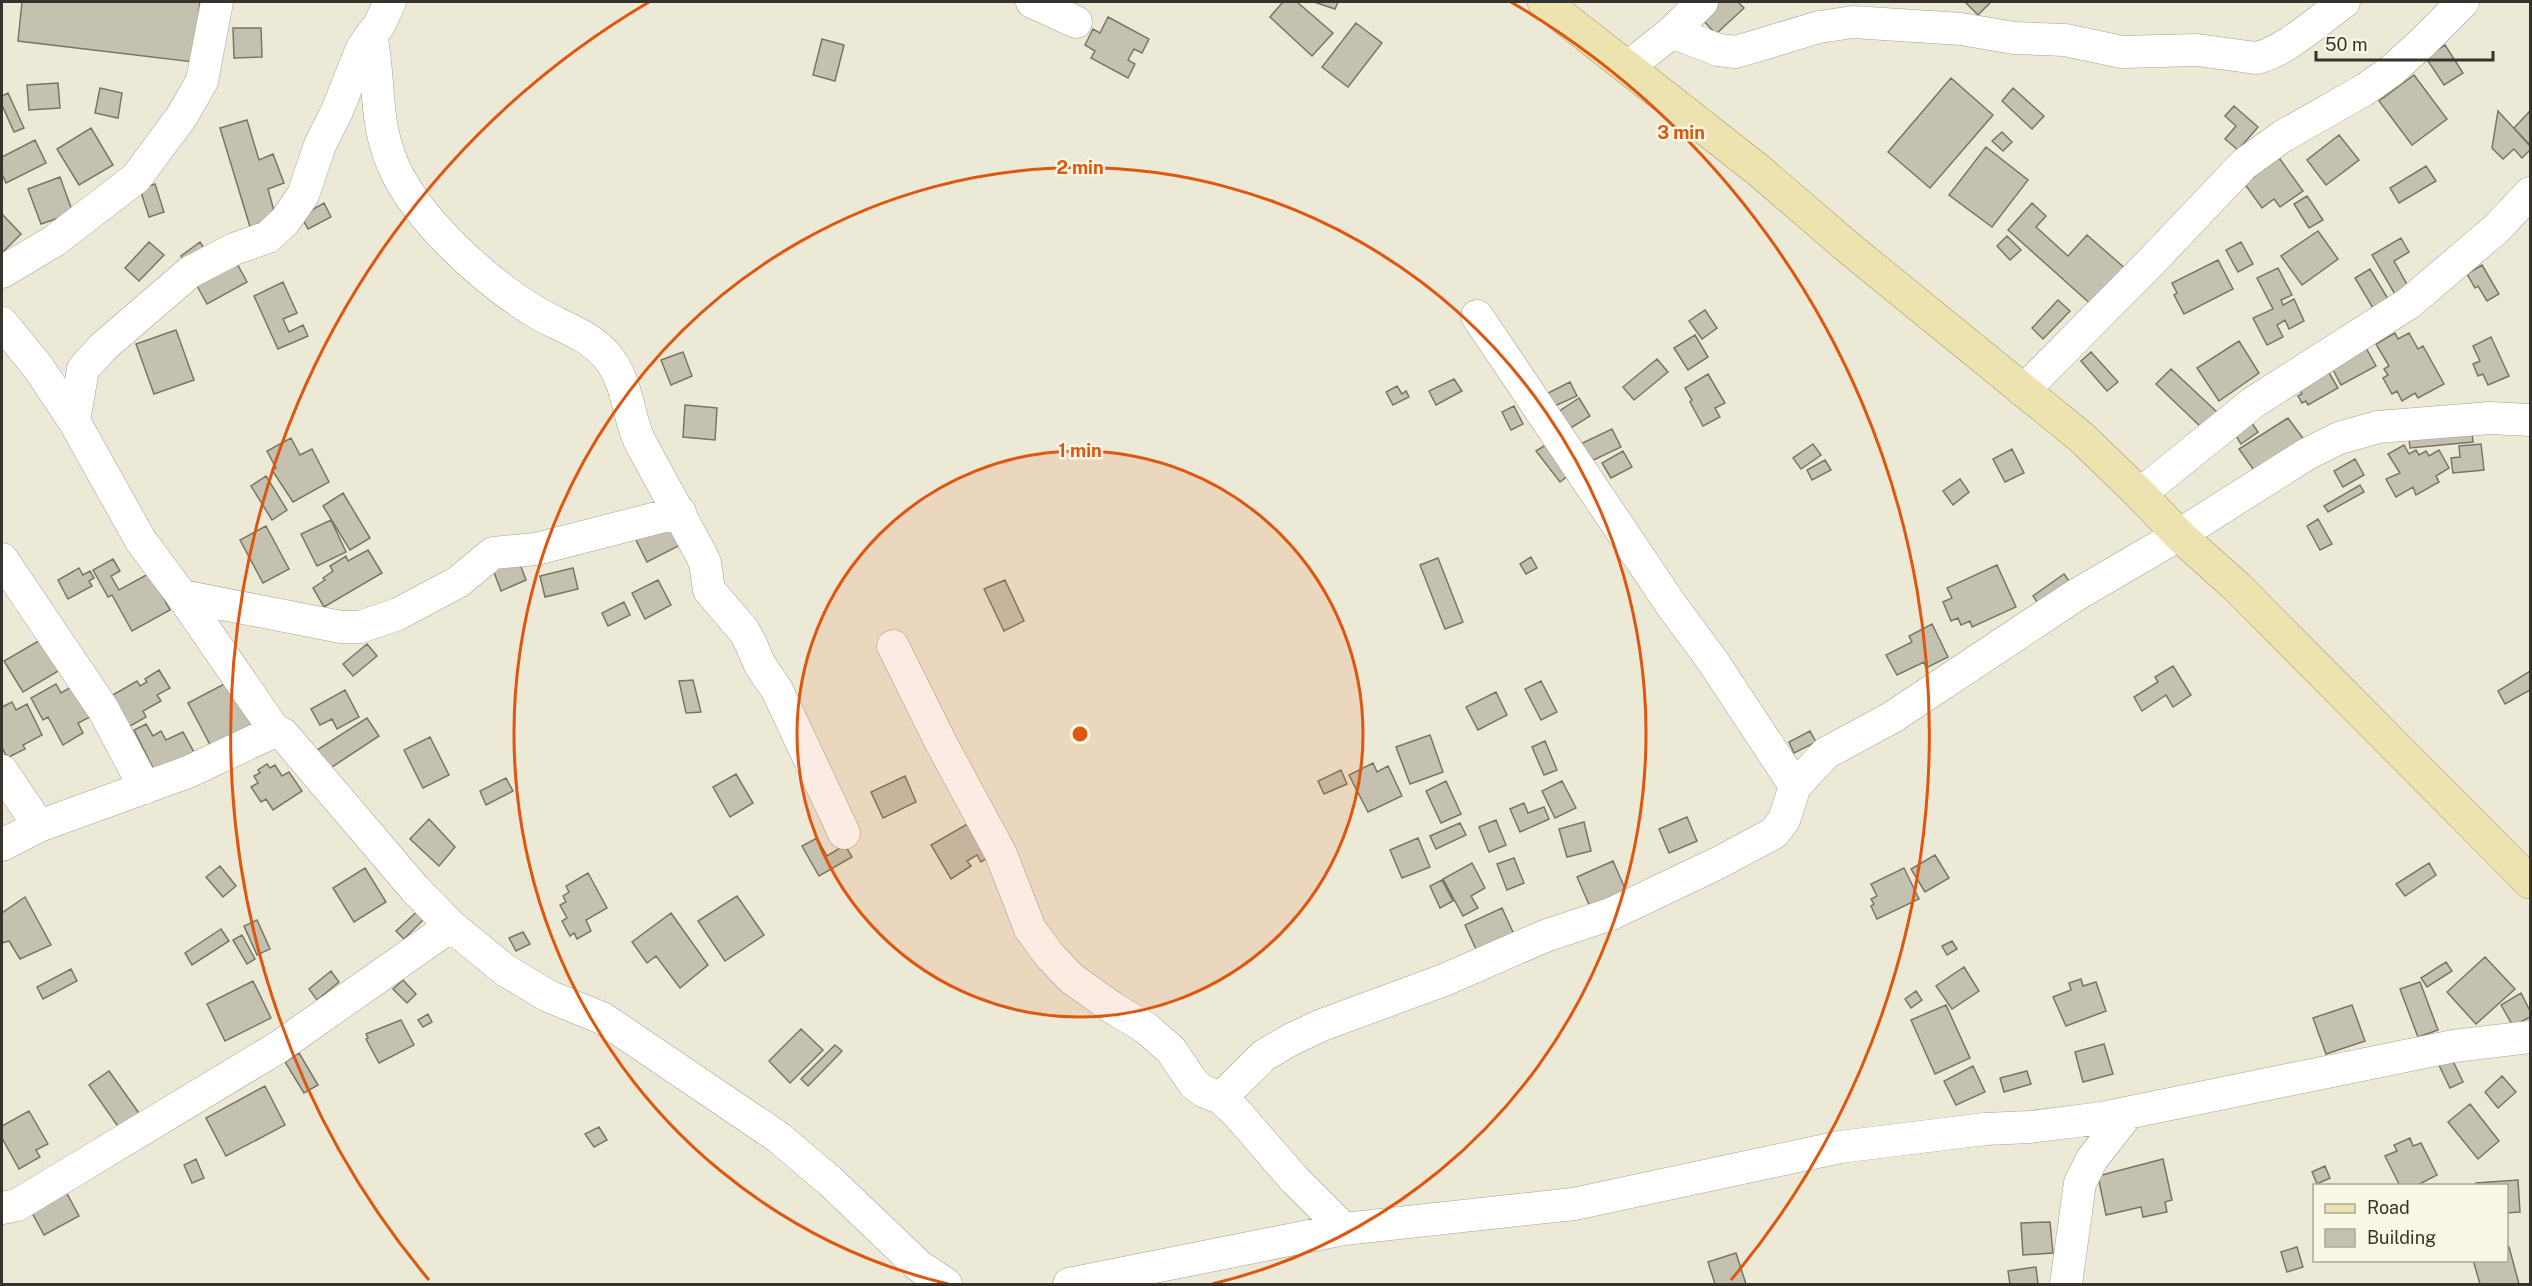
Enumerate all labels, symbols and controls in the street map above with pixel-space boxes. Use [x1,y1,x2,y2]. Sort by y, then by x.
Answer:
scale bar [2316,24,2493,62]
text: 50 m [2325,34,2368,55]
text: 3 min [1657,122,1705,143]
text: 2 min [1056,157,1104,178]
text: 1 min [1058,440,1102,461]
centre of rings [1070,724,1090,744]
legend [2313,1184,2508,1262]
text: Road [2367,1197,2410,1218]
text: Building [2367,1227,2436,1248]

